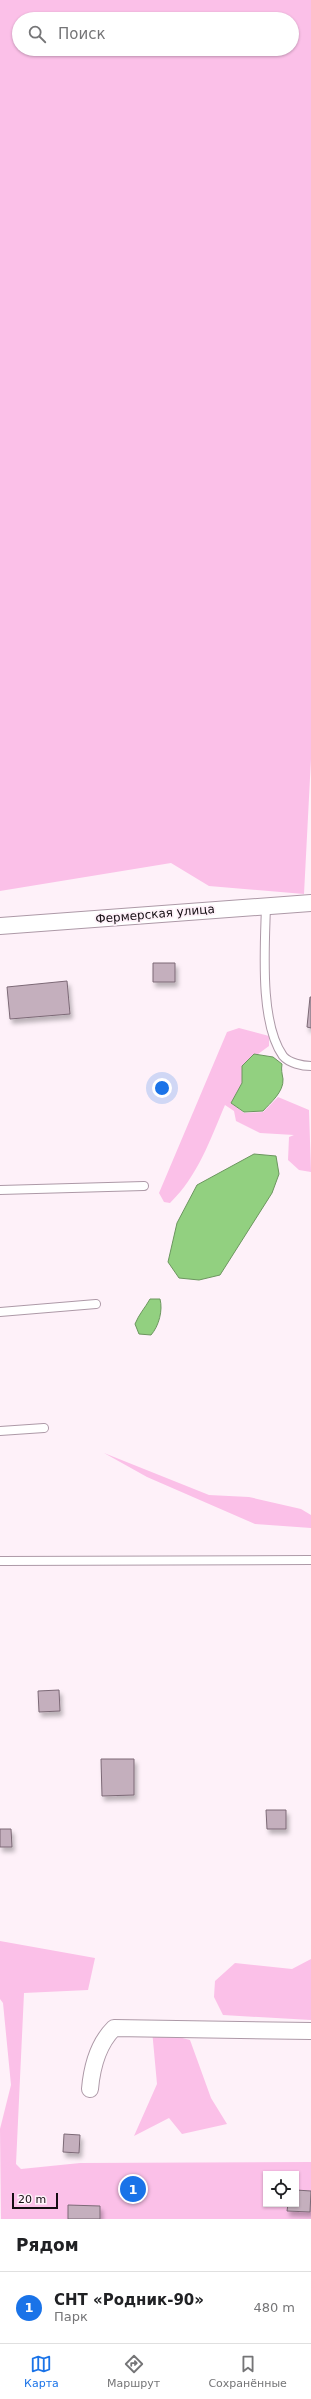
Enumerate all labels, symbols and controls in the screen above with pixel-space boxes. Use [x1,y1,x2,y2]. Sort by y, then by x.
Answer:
search box [12,12,299,56]
icon: search [26,23,48,45]
text: Поиск [58,25,106,43]
street label: Фермерская улица [95,902,215,926]
your location [152,1078,172,1098]
map controls [263,2171,299,2207]
button: locate [263,2171,299,2207]
pin: 1 [120,2174,146,2204]
scale bar [12,2191,58,2210]
text: 20 m [18,2193,46,2206]
text: Рядом [16,2235,79,2255]
text: СНТ «Родник-90» [54,2291,204,2309]
text: 1 [24,2300,34,2315]
text: 480 m [253,2300,295,2315]
text: Парк [54,2309,88,2324]
tab: Карта [24,2353,59,2390]
tab: Маршрут [107,2353,160,2390]
tab: Сохранённые [208,2353,287,2390]

